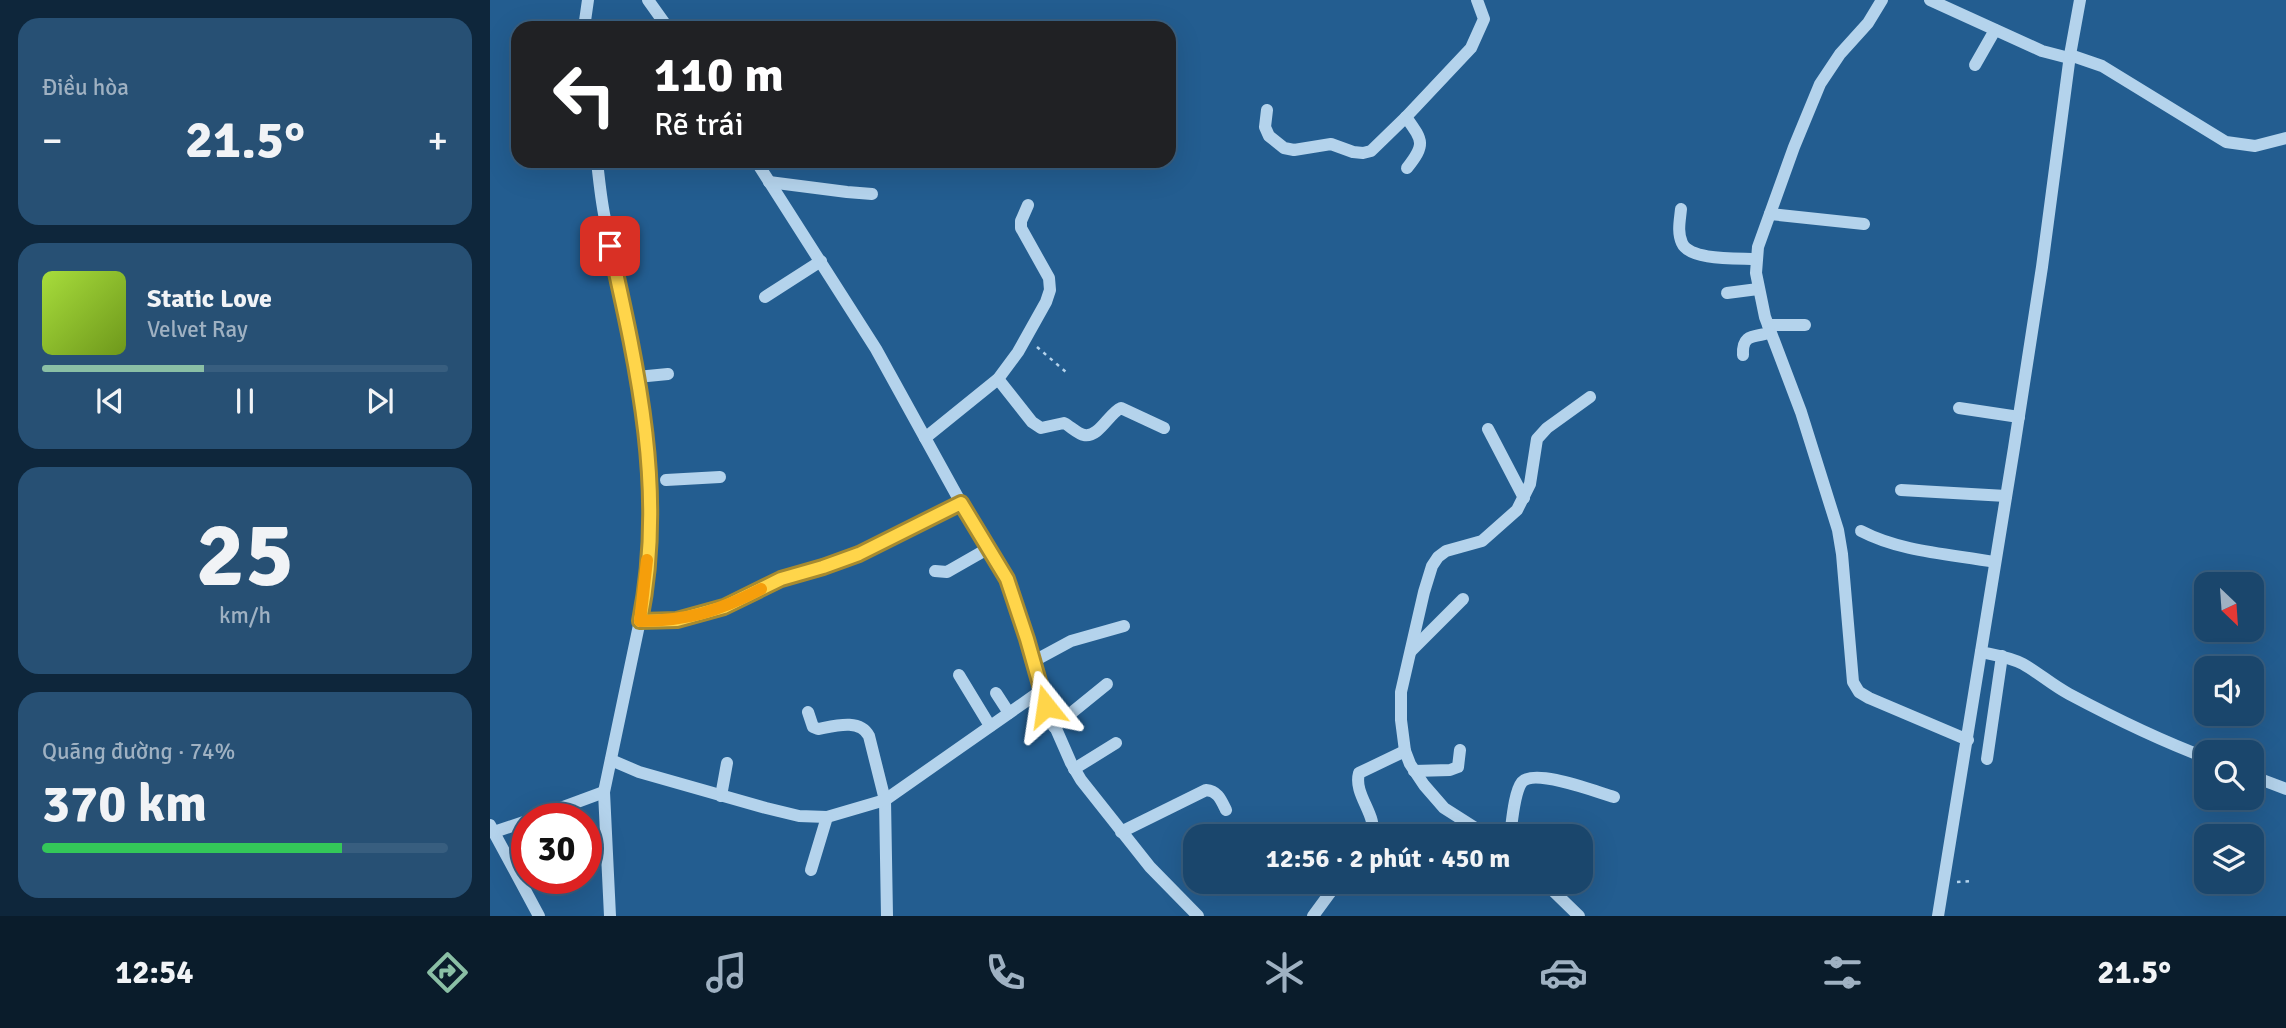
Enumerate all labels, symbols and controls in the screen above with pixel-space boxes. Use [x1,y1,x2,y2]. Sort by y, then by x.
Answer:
text: 110 m [654,45,784,105]
icon: left [539,49,630,140]
text: Điều hòa [42,73,129,102]
text: Rẽ trái [654,105,744,144]
text: 21.5° [185,108,305,172]
text: − [42,117,63,164]
text: + [427,117,448,164]
pin [580,216,640,276]
icon: arrive [591,227,629,265]
text: Static Love [147,283,272,315]
text: Velvet Ray [147,315,248,344]
icon: previous [91,382,129,420]
icon: pause [226,382,264,420]
icon: next [361,382,399,420]
text: 25 [196,499,294,612]
north arrow [2194,572,2264,642]
map controls [2194,572,2264,894]
text: km/h [219,601,271,630]
button: sound [2194,656,2264,726]
position arrow [1009,669,1083,743]
text: Quãng đường · 74% [42,737,235,766]
button: search [2194,740,2264,810]
text: 370 km [42,772,207,836]
speed limit sign: 30 [511,803,602,894]
button: layers [2194,824,2264,894]
text: 12:56 · 2 phút · 450 m [1266,843,1510,875]
icon: directions [423,948,472,997]
icon: music [702,948,751,997]
icon: phone [981,948,1030,997]
icon: climate [1260,948,1309,997]
icon: car [1539,948,1588,997]
icon: filters [1818,948,1867,997]
text: 12:54 [115,953,194,992]
text: 21.5° [2097,953,2171,992]

